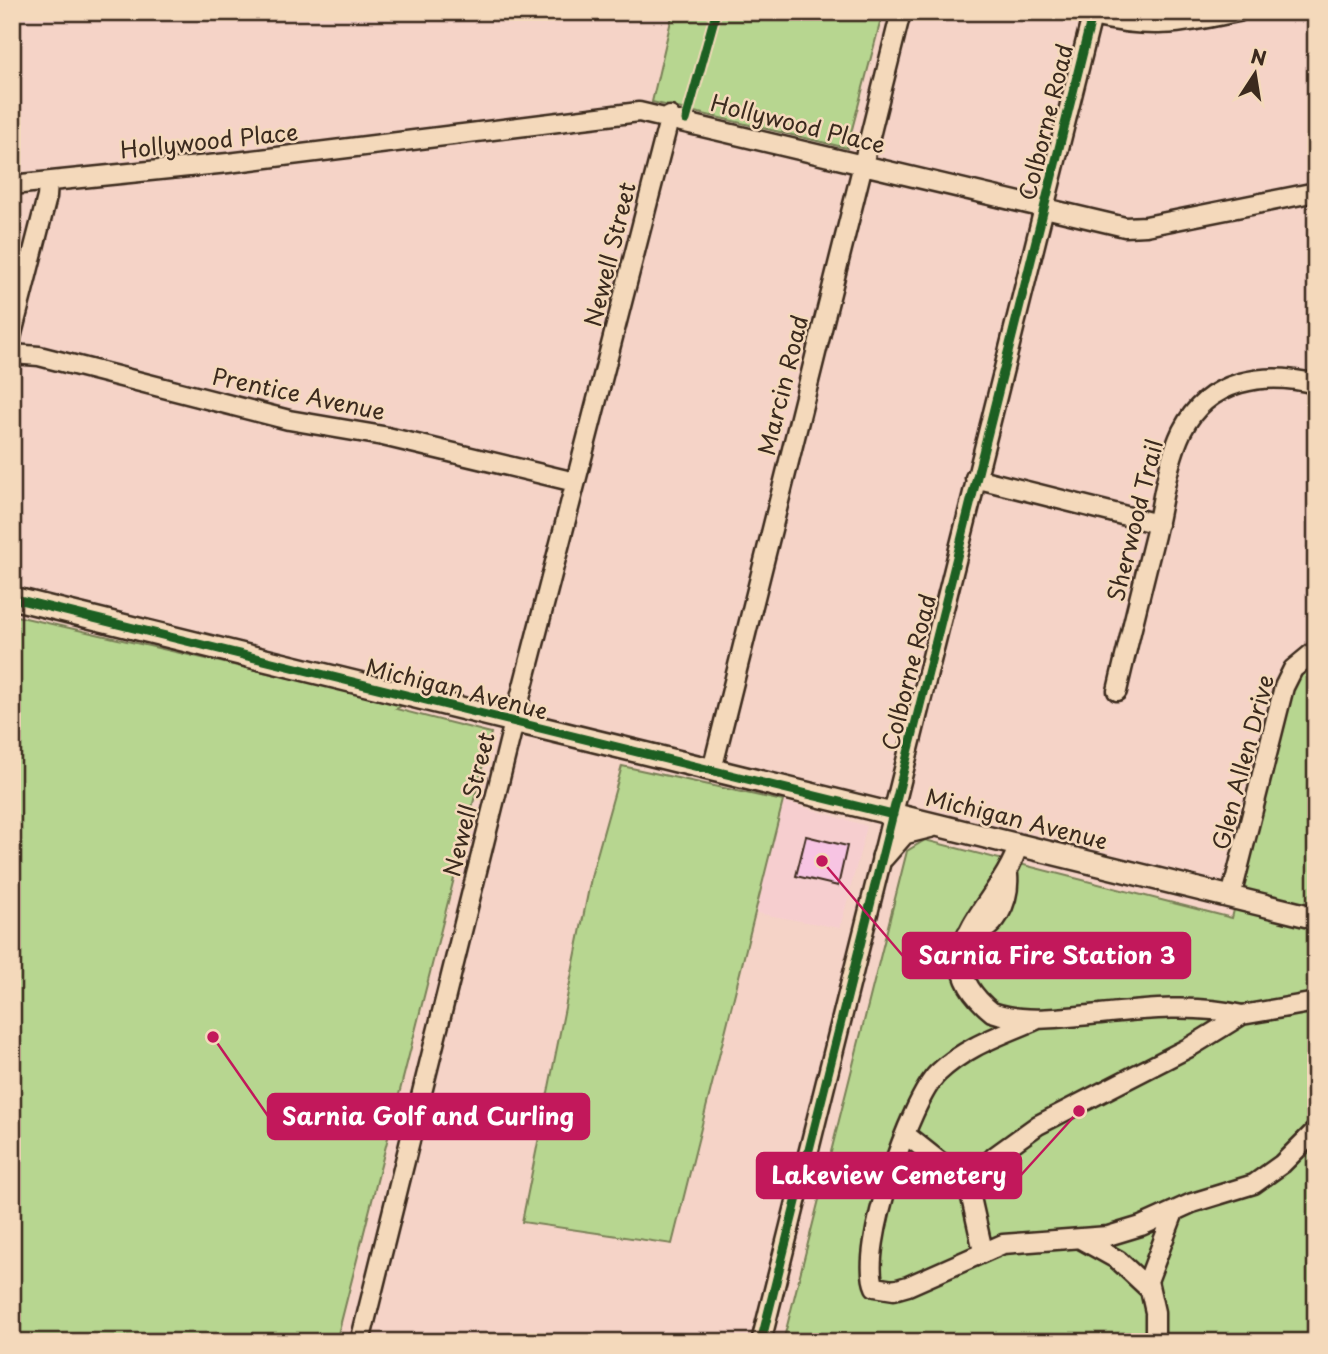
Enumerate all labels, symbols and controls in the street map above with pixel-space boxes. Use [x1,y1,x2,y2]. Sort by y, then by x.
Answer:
north arrow [1220,38,1290,108]
street label: Colborne Road [1009,40,1081,204]
text: N [1248,41,1269,72]
street label: Hollywood Place [707,84,889,162]
street label: Hollywood Place [118,113,300,167]
street label: Newell Street [574,178,644,330]
street label: Marcin Road [748,311,816,459]
street label: Prentice Avenue [209,358,389,428]
street label: Sherwood Trail [1097,435,1171,605]
street label: Colborne Road [872,590,944,754]
street label: Michigan Avenue [362,648,552,728]
street label: Glen Allen Drive [1202,671,1282,853]
street label: Newell Street [433,728,503,880]
street label: Michigan Avenue [922,778,1112,858]
callout: Sarnia Fire Station 3 [903,933,1190,978]
text: Sarnia Fire Station 3 [919,936,1175,972]
callout: Sarnia Golf and Curling [268,1094,589,1139]
text: Sarnia Golf and Curling [282,1097,574,1133]
callout: Lakeview Cemetery [757,1153,1021,1198]
text: Lakeview Cemetery [771,1156,1007,1192]

